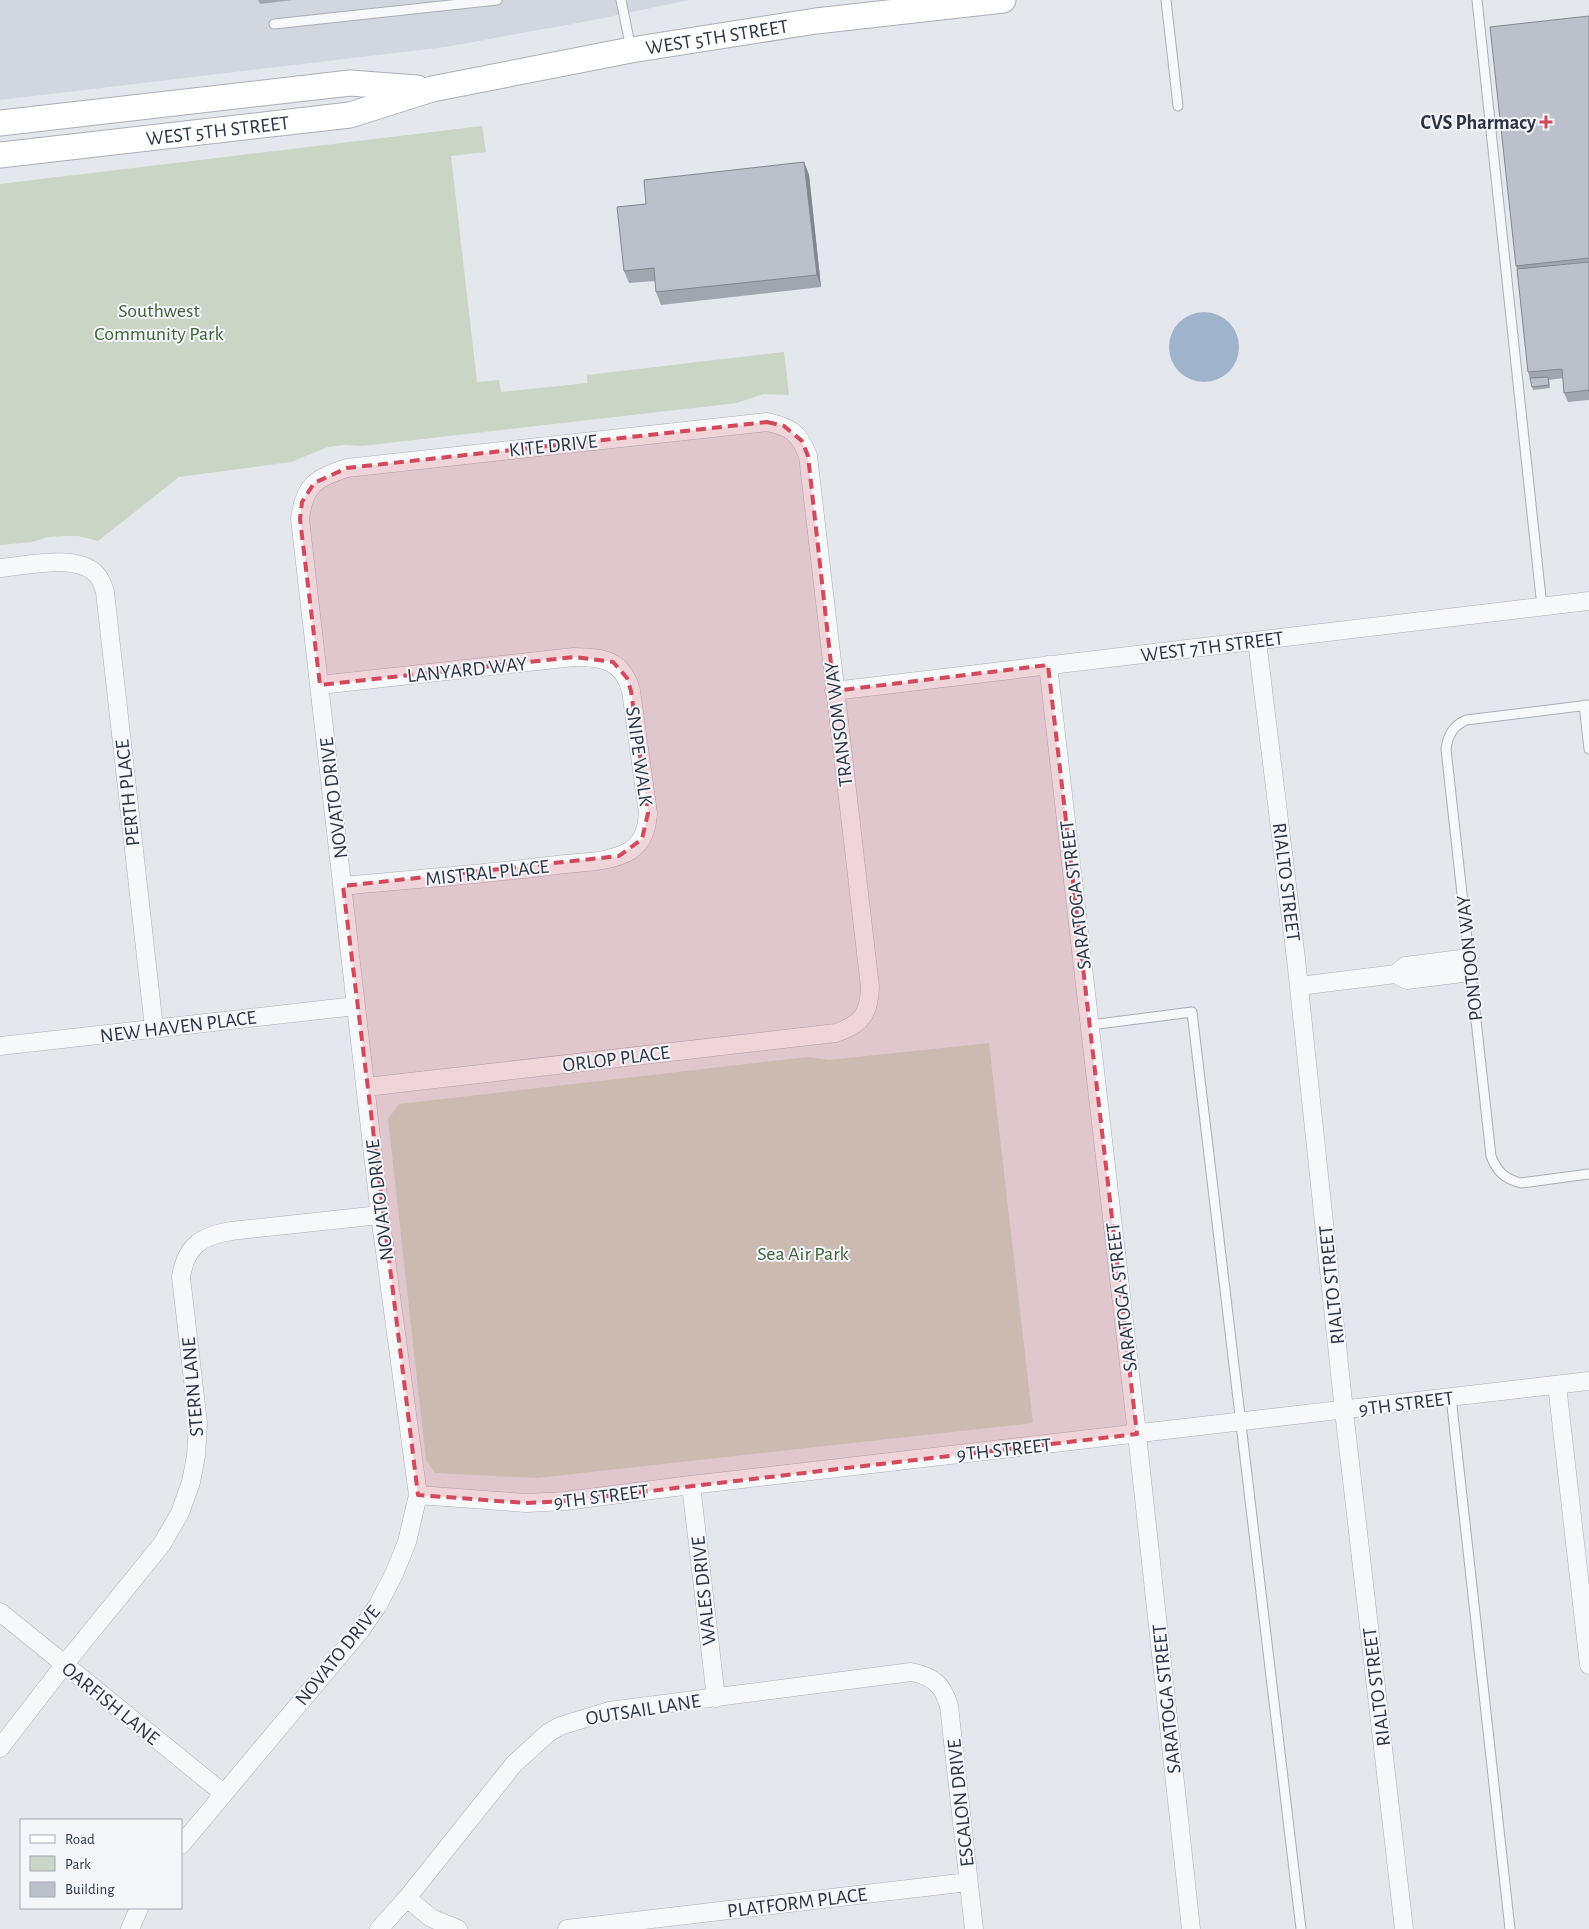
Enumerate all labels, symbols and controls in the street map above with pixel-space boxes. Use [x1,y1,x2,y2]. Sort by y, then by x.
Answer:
street label: WEST 5TH STREET [644,16,790,59]
street label: WEST 5TH STREET [145,113,291,149]
place label: CVS Pharmacy [1421,113,1536,133]
marker: CVS Pharmacy [1540,116,1552,128]
park label: Southwest Community Park [94,301,224,344]
street label: KITE DRIVE [508,431,599,461]
street label: WEST 7TH STREET [1139,628,1285,666]
street label: LANYARD WAY [406,654,529,686]
street label: TRANSOM WAY [821,660,857,788]
street label: SNIPE WALK [622,705,656,807]
street label: NOVATO DRIVE [317,736,351,860]
street label: PERTH PLACE [112,738,144,847]
street label: SARATOGA STREET [1057,819,1095,971]
street label: RIALTO STREET [1269,822,1303,943]
street label: MISTRAL PLACE [424,857,550,889]
street label: PONTOON WAY [1453,894,1487,1022]
street label: NEW HAVEN PLACE [99,1007,258,1046]
street label: ORLOP PLACE [561,1042,671,1075]
street label: NOVATO DRIVE [363,1138,397,1262]
street label: SARATOGA STREET [1103,1221,1141,1373]
street label: RIALTO STREET [1316,1224,1348,1345]
park label: Sea Air Park [757,1244,849,1264]
street label: STERN LANE [179,1336,207,1438]
street label: 9TH STREET [1358,1388,1455,1420]
street label: 9TH STREET [956,1435,1053,1465]
street label: 9TH STREET [553,1481,650,1513]
street label: WALES DRIVE [688,1535,720,1646]
street label: NOVATO DRIVE [292,1602,384,1709]
street label: SARATOGA STREET [1149,1623,1185,1775]
street label: RIALTO STREET [1360,1626,1394,1747]
street label: OARFISH LANE [58,1659,163,1749]
street label: OUTSAIL LANE [584,1691,702,1729]
street label: ESCALON DRIVE [944,1738,978,1868]
legend [20,1819,182,1909]
text: Road [65,1832,95,1847]
text: Park [65,1857,91,1872]
text: Building [65,1882,115,1897]
street label: PLATFORM PLACE [726,1884,868,1921]

